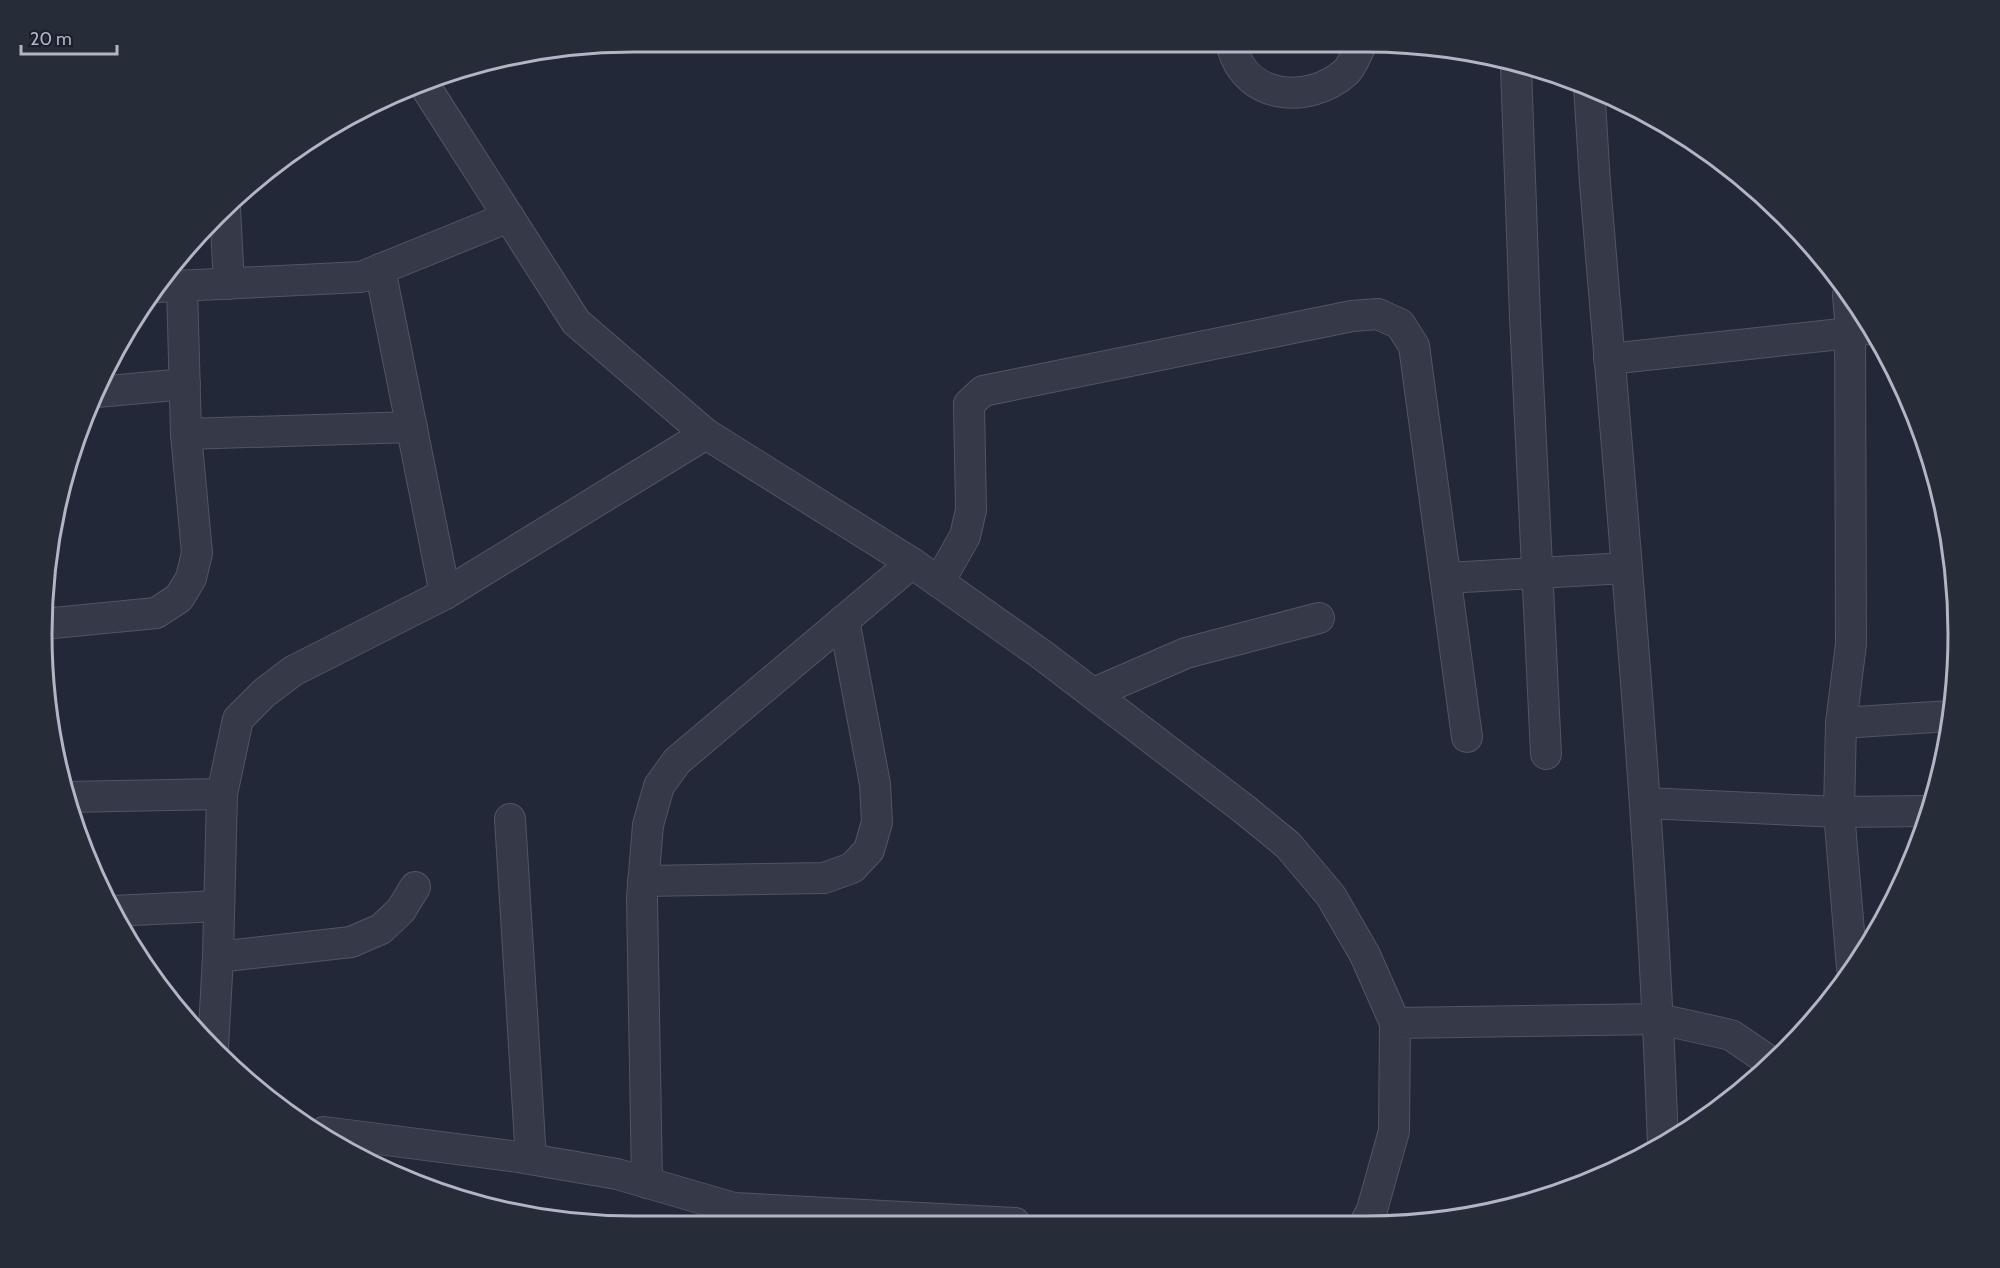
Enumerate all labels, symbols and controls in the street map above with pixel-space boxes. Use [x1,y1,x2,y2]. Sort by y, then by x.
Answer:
scale bar [21,18,117,56]
text: 20 m [30,28,72,50]

